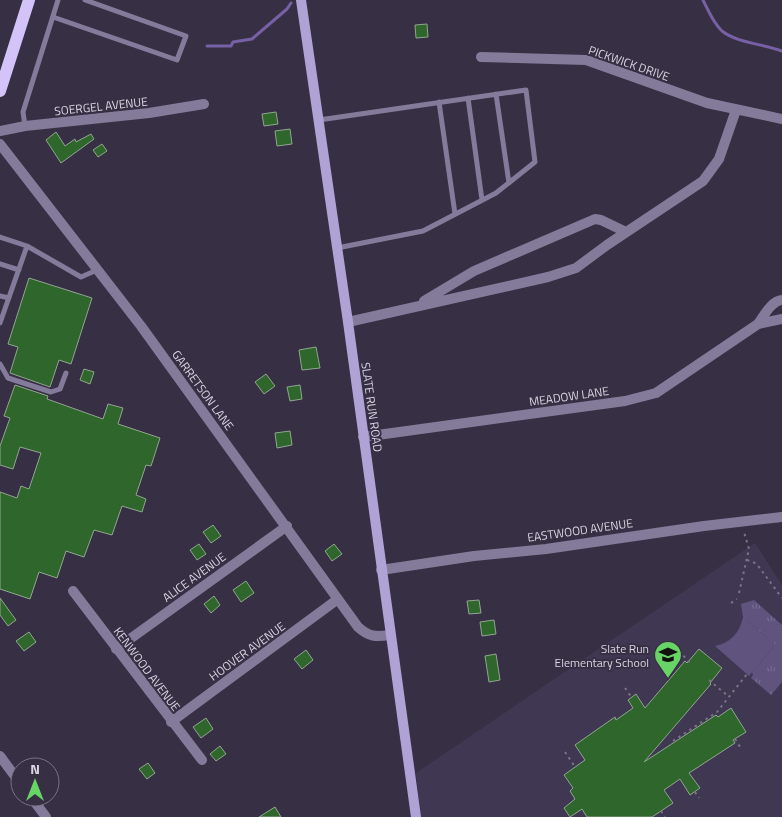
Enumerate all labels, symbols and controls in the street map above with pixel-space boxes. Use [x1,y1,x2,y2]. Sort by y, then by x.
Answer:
street label: PICKWICK DRIVE [586,40,672,86]
street label: SOERGEL AVENUE [53,92,149,120]
street label: GARRETSON LANE [167,346,239,434]
street label: SLATE RUN ROAD [356,361,388,453]
street label: MEADOW LANE [528,381,610,411]
street label: EASTWOOD AVENUE [526,513,634,547]
street label: ALICE AVENUE [158,547,230,607]
street label: HOOVER AVENUE [205,617,289,685]
street label: KENWOOD AVENUE [109,623,185,715]
place label: Slate Run Elementary School [555,639,649,672]
school or university icon: Slate Run Elementary School [653,640,683,679]
north arrow [10,757,60,807]
text: N [30,758,40,779]

